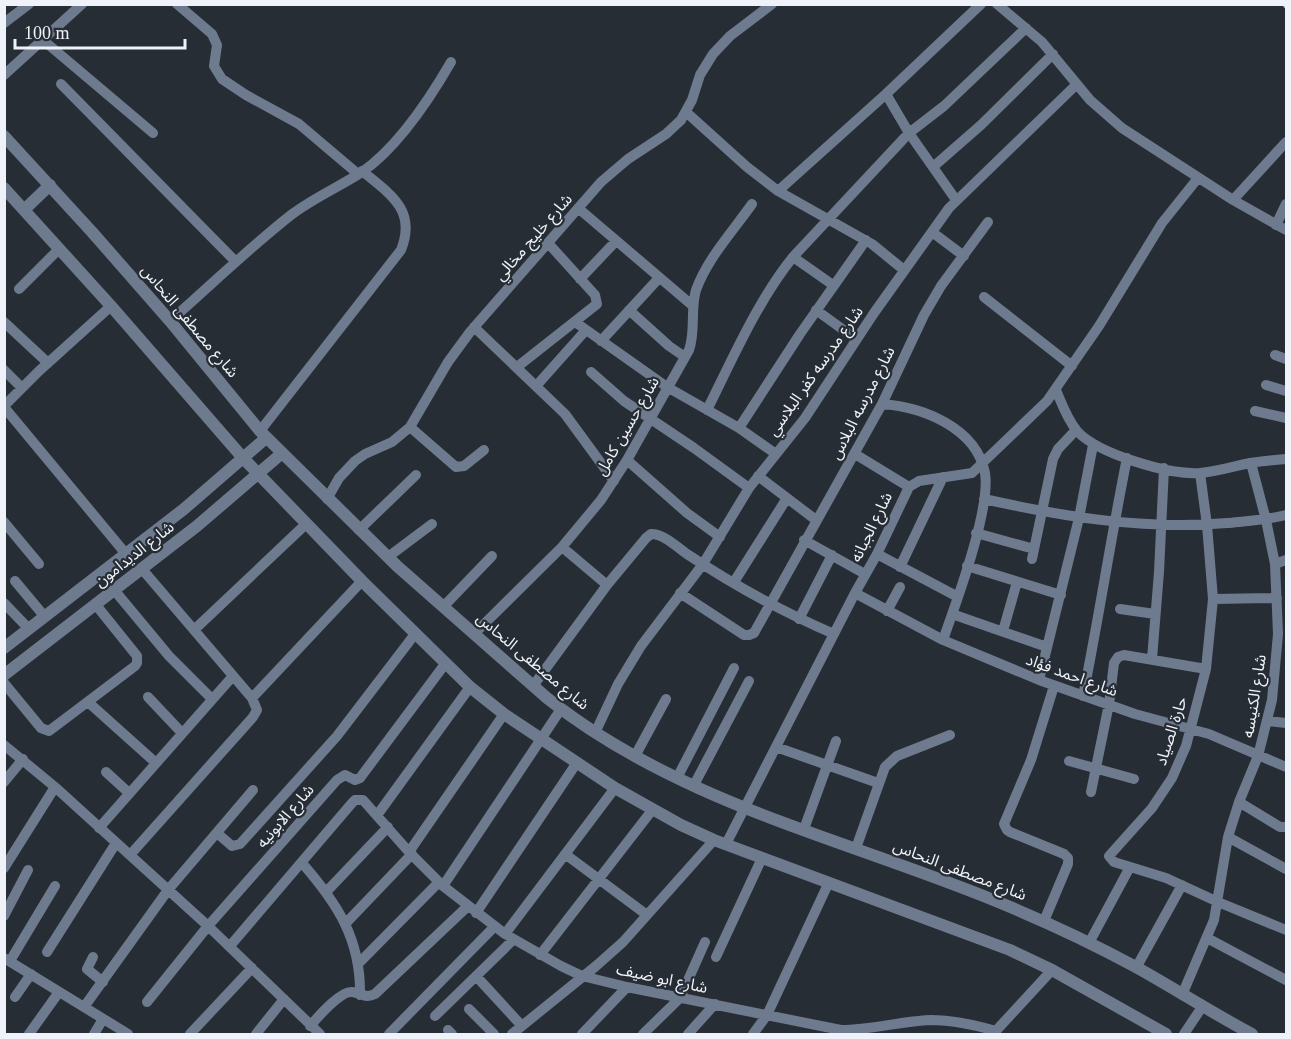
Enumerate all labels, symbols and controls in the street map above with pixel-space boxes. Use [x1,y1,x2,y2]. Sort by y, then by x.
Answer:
scale bar [15,12,184,50]
text: 100 m [24,23,70,43]
street label: شارع خليج مخالي [491,190,578,286]
street label: شارع مصطفى النحاس [135,261,242,383]
street label: شارع مدرسه كفر البلاسي [764,303,869,441]
street label: شارع مدرسه البلاس [826,344,901,464]
street label: شارع حسين كامل [592,374,666,480]
street label: شارع الجبانه [847,489,899,566]
street label: شارع الديدامون [91,518,179,593]
street label: شارع مصطفى النحاس [471,609,593,716]
street label: شارع احمد فؤاد [1022,651,1120,703]
street label: شارع الكنيسه [1239,653,1273,740]
street label: حارة الصياد [1152,695,1191,768]
street label: شارع الابونيه [253,781,320,854]
street label: شارع مصطفى النحاس [889,837,1029,907]
street label: شارع ابو ضيف [614,960,709,1000]

